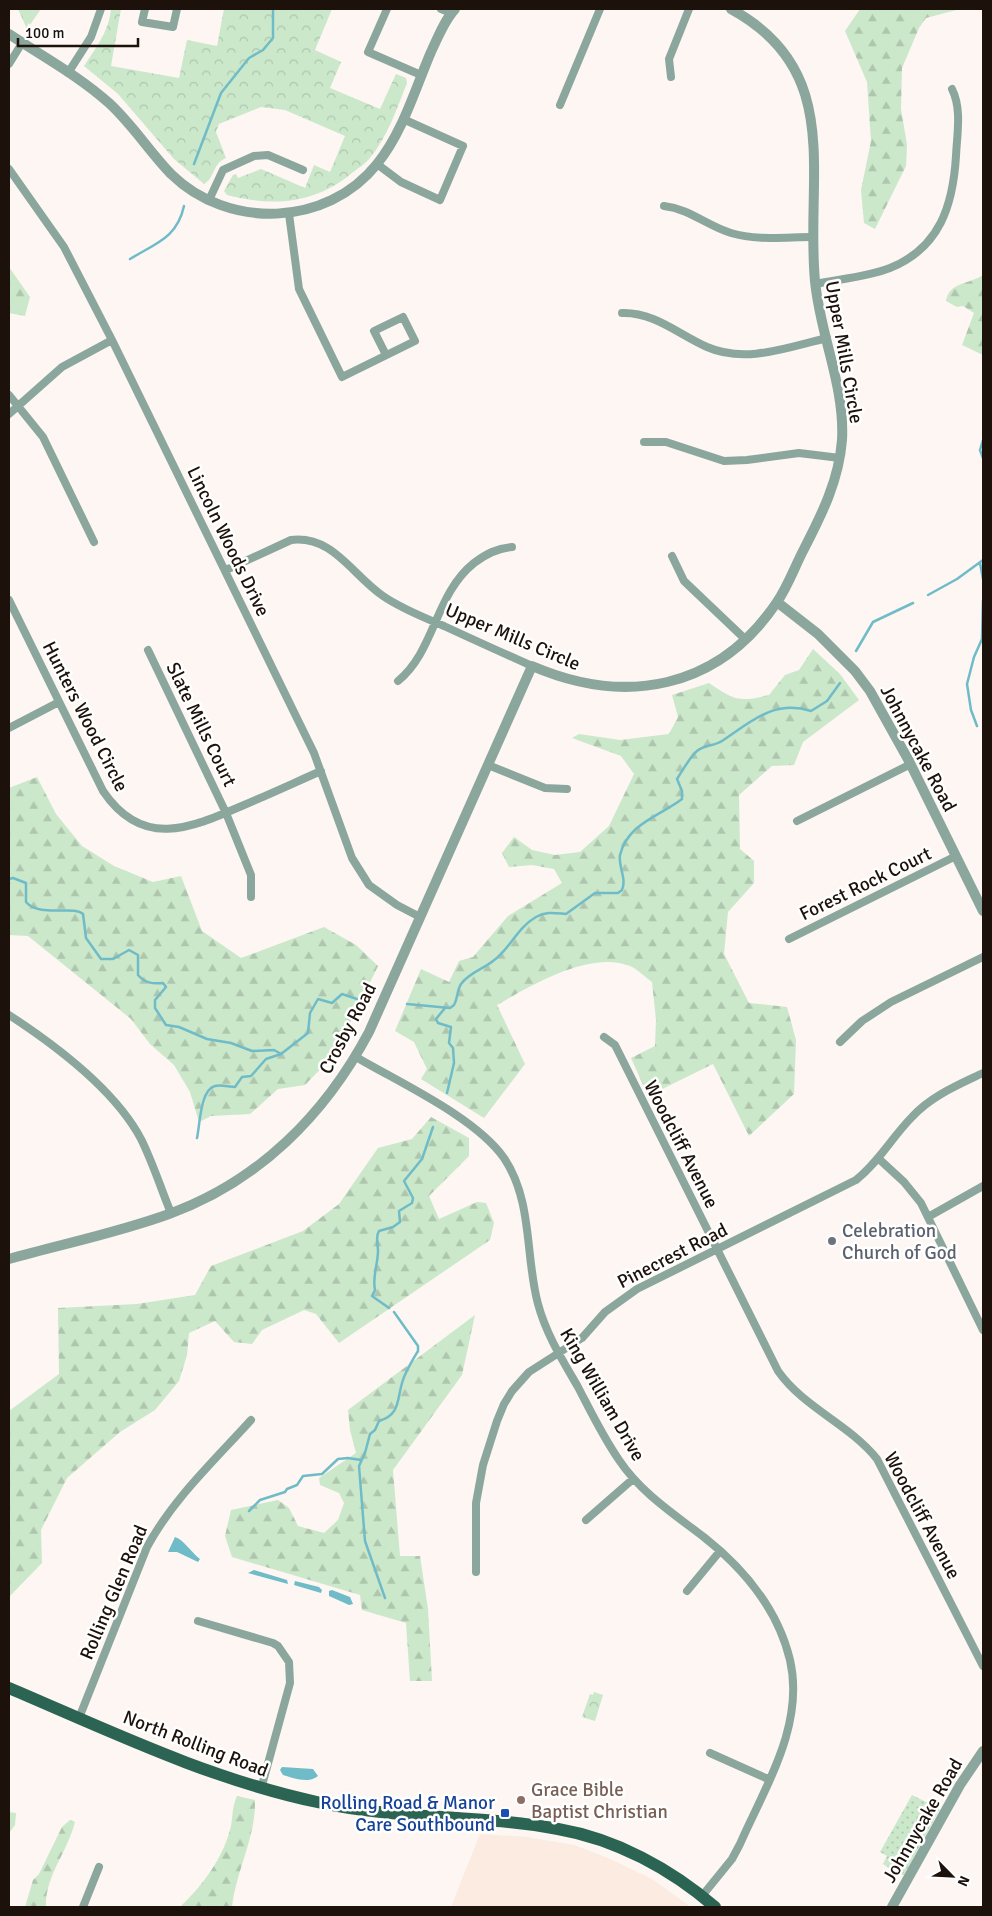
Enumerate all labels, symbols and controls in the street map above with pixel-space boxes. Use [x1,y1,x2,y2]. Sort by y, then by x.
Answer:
scale bar [18,15,138,47]
text: 100 m [25,24,65,42]
street label: Upper Mills Circle [820,279,868,425]
street label: Lincoln Woods Drive [181,462,275,620]
street label: Upper Mills Circle [441,598,584,676]
street label: Hunters Wood Circle [37,637,133,796]
street label: Slate Mills Court [161,658,242,791]
street label: Johnnycake Road [875,681,962,816]
street label: Forest Rock Court [796,841,936,926]
street label: Crosby Road [314,979,382,1078]
street label: Woodcliff Avenue [639,1076,724,1213]
street label: Pinecrest Road [613,1218,732,1294]
place label: Celebration Church of God [842,1219,957,1265]
marker: Celebration Church of God [826,1235,838,1247]
street label: King William Drive [554,1324,650,1465]
street label: Woodcliff Avenue [879,1448,966,1583]
street label: Rolling Glen Road [75,1521,153,1663]
street label: North Rolling Road [120,1705,272,1783]
street label: Johnnycake Road [877,1754,968,1887]
place label: Grace Bible Baptist Christian [531,1778,668,1824]
place label: Rolling Road & Manor Care Southbound [320,1791,495,1837]
marker: Grace Bible Baptist Christian [515,1794,527,1806]
marker: Rolling Road & Manor Care Southbound [499,1807,511,1819]
north arrow [927,1851,977,1901]
text: N [954,1873,973,1889]

